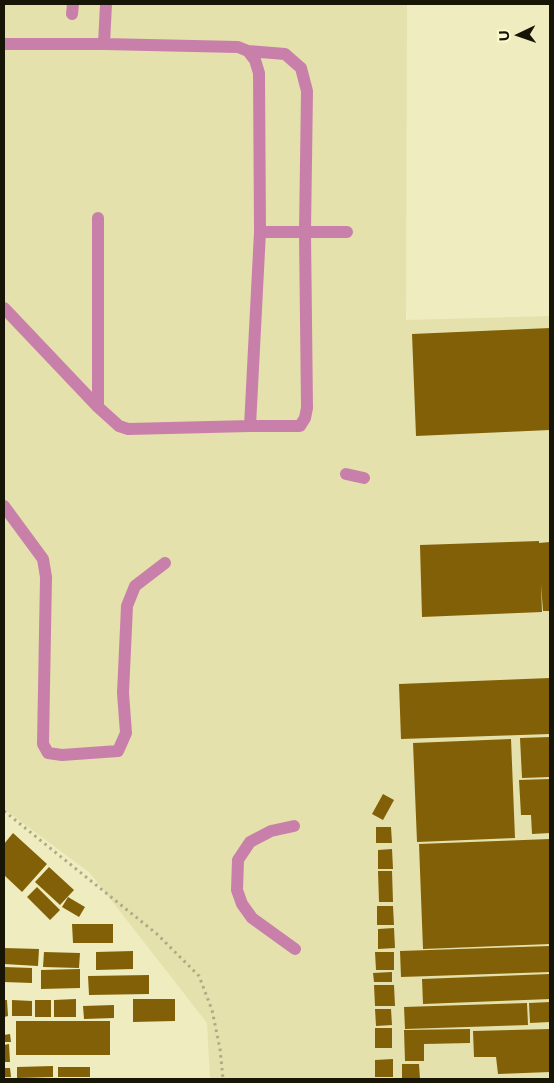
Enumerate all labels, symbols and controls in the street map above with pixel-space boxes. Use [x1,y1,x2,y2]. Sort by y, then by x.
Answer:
north arrow [494,10,544,60]
text: U [495,30,513,42]

